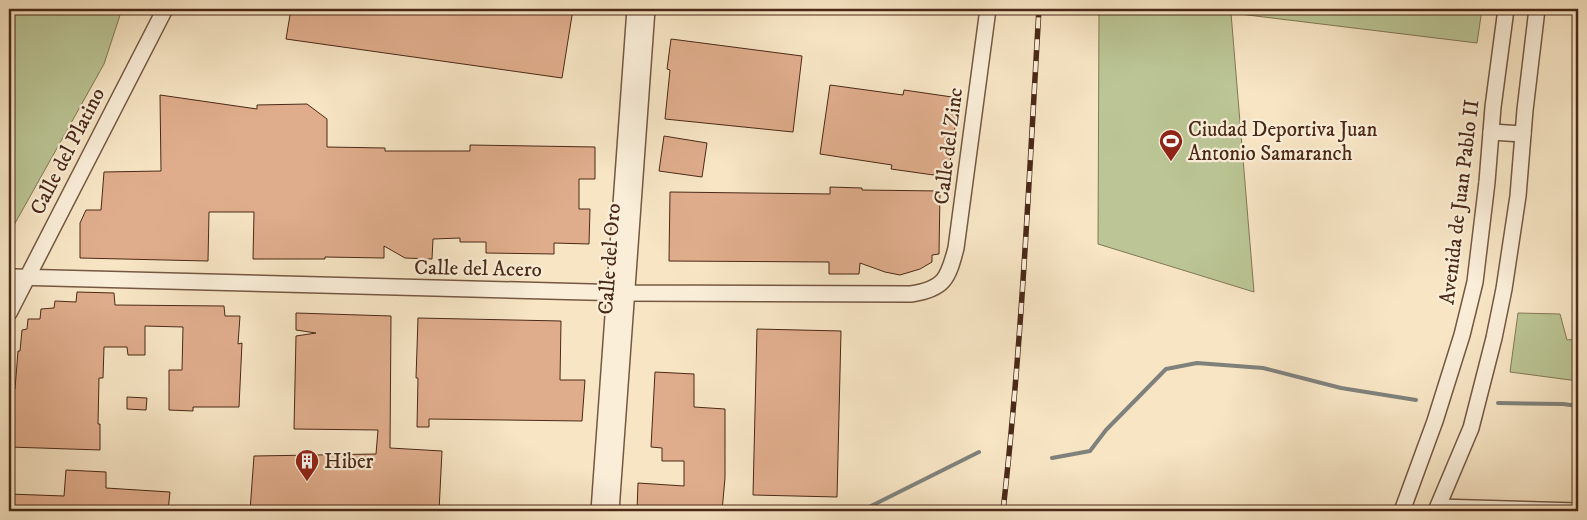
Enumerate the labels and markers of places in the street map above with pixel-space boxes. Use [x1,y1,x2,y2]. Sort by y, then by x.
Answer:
place label: Ciudad Deportiva Juan Antonio Samaranch [1188,117,1377,167]
sports icon: Ciudad Deportiva Juan Antonio Samaranch [1158,128,1184,162]
building icon: Hiber [294,448,320,482]
place label: Hiber [324,449,374,475]

